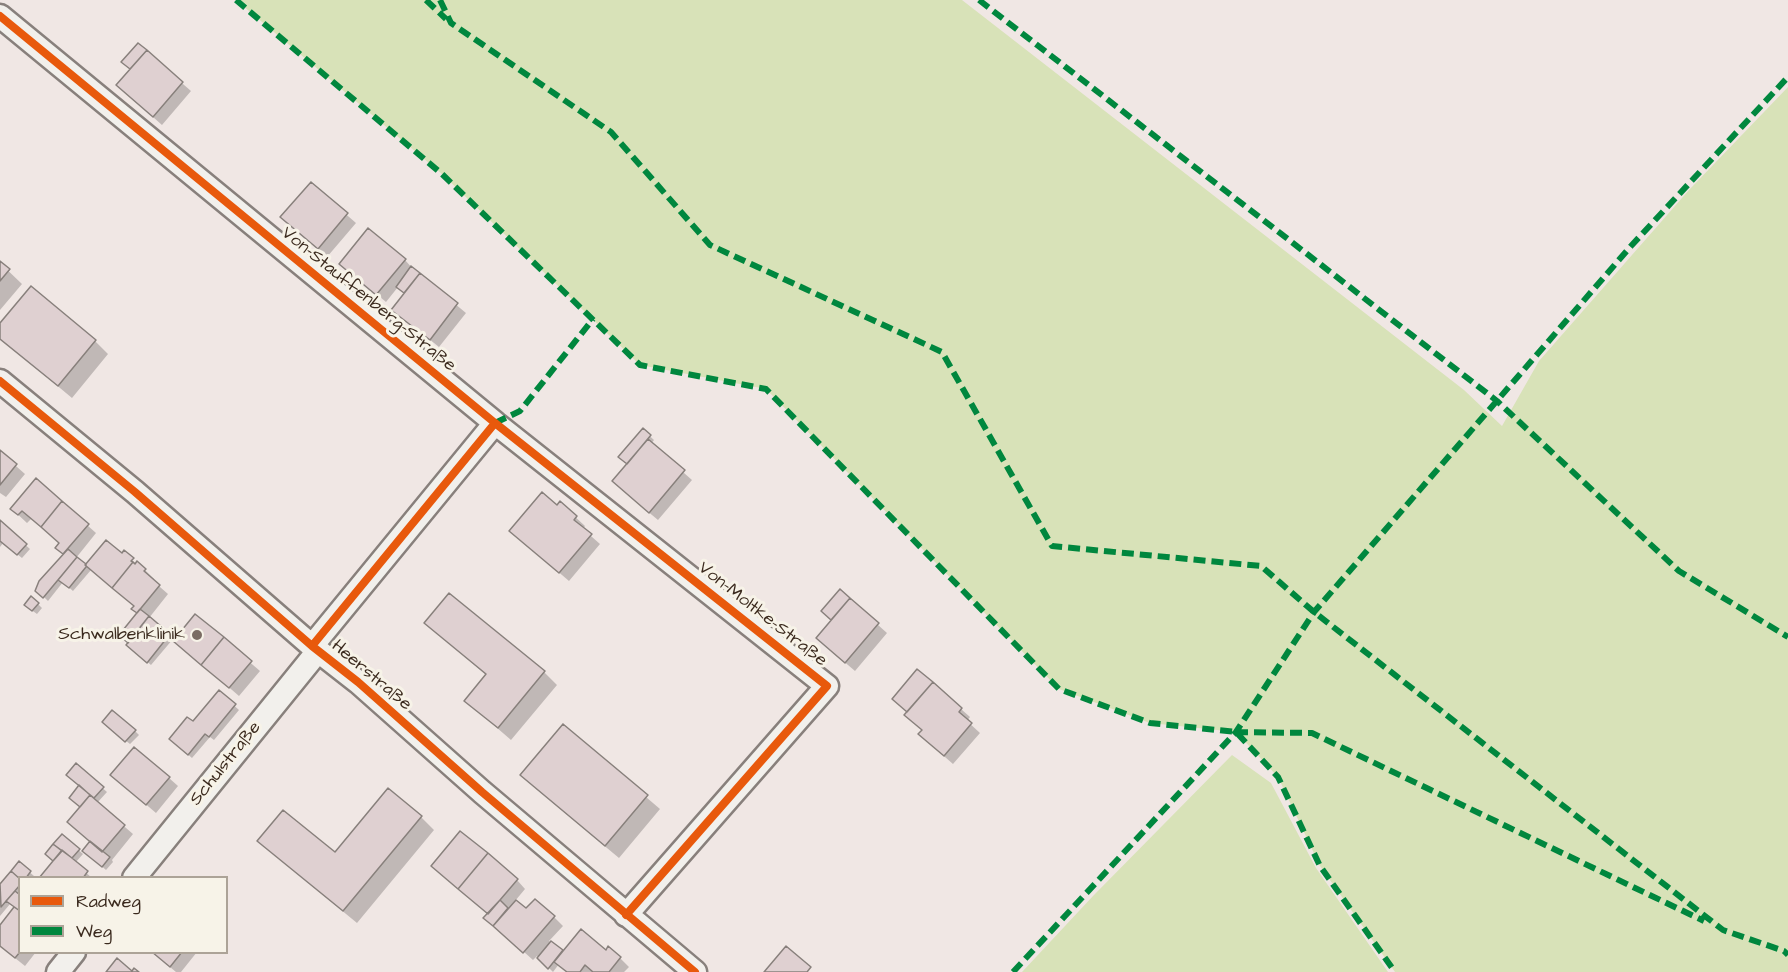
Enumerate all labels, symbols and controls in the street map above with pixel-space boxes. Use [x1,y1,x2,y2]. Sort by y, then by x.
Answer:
street label: Von-Stauffenberg-Straße [276,223,460,377]
street label: Von-Moltke-Straße [693,558,831,672]
place label: Schwalbenklinik [58,624,185,646]
marker: Schwalbenklinik [190,628,204,642]
street label: Heerstraße [326,636,416,716]
street label: Schulstraße [186,718,266,810]
legend [18,876,228,954]
text: Radweg [76,889,141,914]
text: Weg [76,919,112,944]

